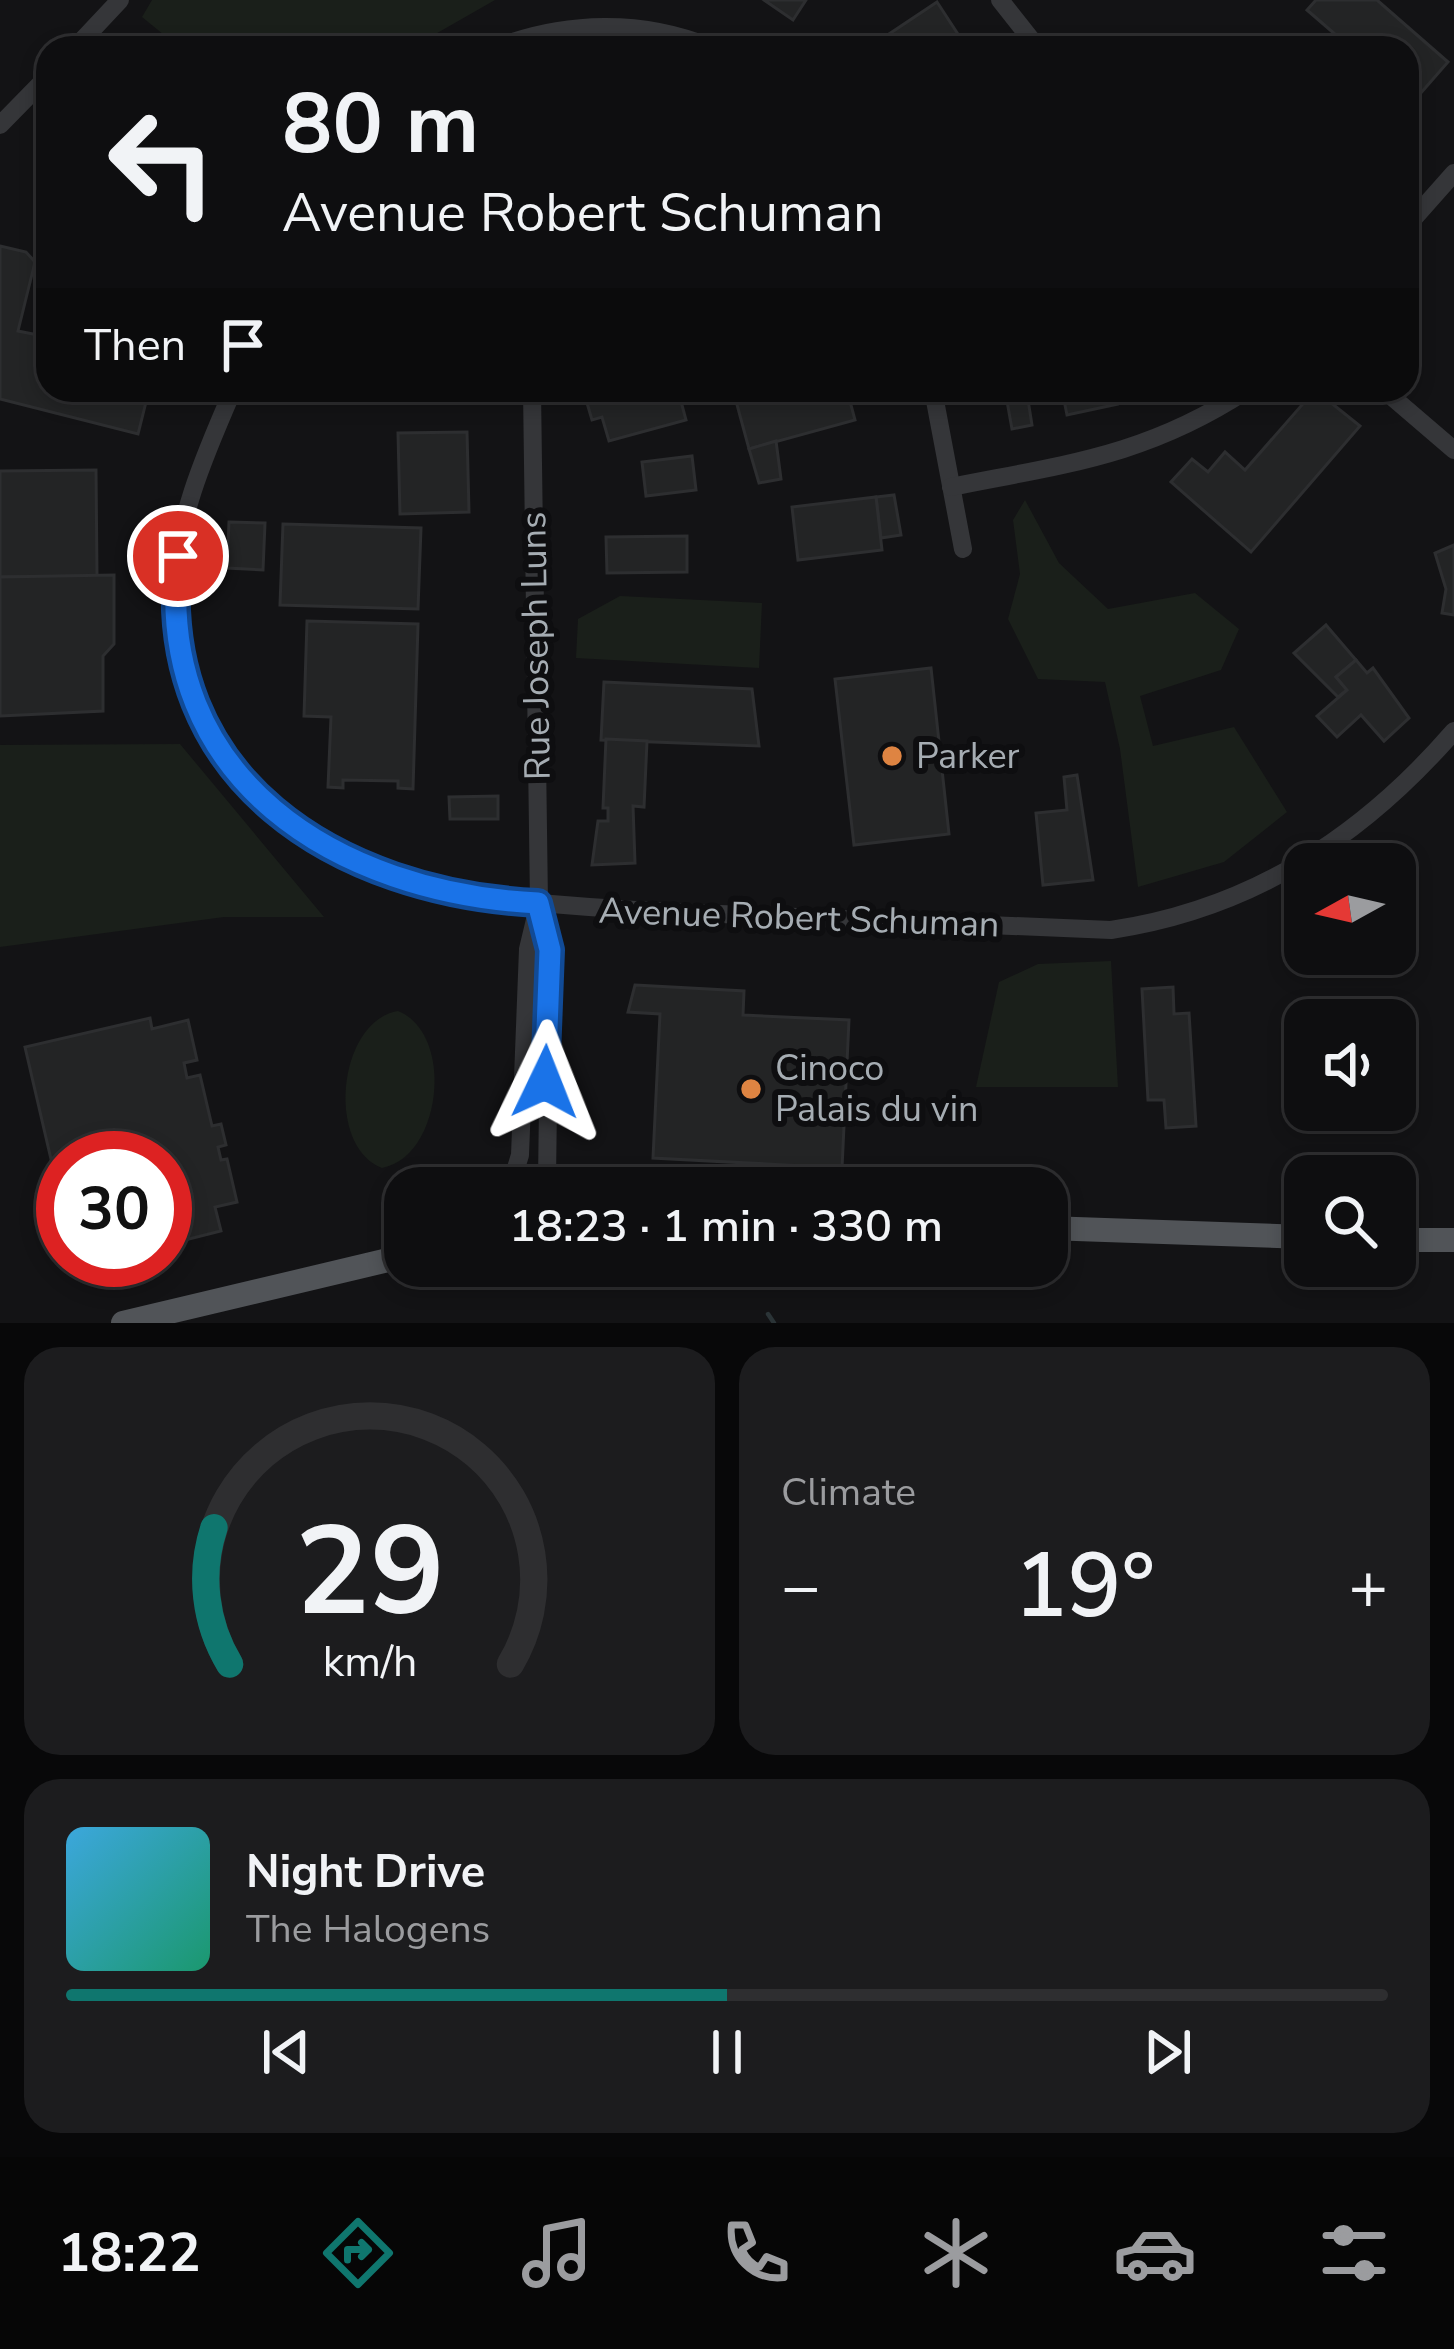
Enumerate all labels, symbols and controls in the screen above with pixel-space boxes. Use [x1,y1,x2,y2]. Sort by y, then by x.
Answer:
text: 80 m [282,67,479,182]
icon: left [84,84,240,240]
text: Avenue Robert Schuman [282,176,884,250]
icon: arrive [210,312,276,378]
text: Then [84,315,186,376]
pin [127,505,229,607]
street label: Rue Joseph Luns [509,511,563,781]
icon: arrive [145,523,211,589]
place label: Parker [916,732,1020,781]
marker: Parker [879,743,905,769]
north arrow [1284,843,1416,975]
map controls [1284,843,1416,1287]
street label: Avenue Robert Schuman [598,887,1000,949]
button: sound [1284,999,1416,1131]
position arrow [482,1019,608,1145]
place label: Cinoco Palais du vin [775,1044,978,1134]
marker: Cinoco Palais du vin [738,1076,764,1102]
speed limit sign: 30 [36,1131,192,1287]
button: search [1284,1155,1416,1287]
text: 18:23 · 1 min · 330 m [509,1196,943,1257]
text: Climate [781,1466,916,1519]
text: 29 [295,1487,444,1657]
text: 19° [1014,1525,1155,1648]
text: − [781,1542,821,1632]
text: + [1348,1542,1388,1632]
text: km/h [322,1633,417,1691]
text: Night Drive [246,1842,485,1903]
text: The Halogens [246,1903,490,1956]
icon: previous [253,2019,319,2085]
icon: pause [694,2019,760,2085]
icon: next [1135,2019,1201,2085]
icon: directions [316,2211,400,2295]
icon: music [515,2211,599,2295]
icon: phone [714,2211,798,2295]
icon: climate [914,2211,998,2295]
icon: car [1113,2211,1197,2295]
icon: filters [1312,2211,1396,2295]
text: 18:22 [58,2216,201,2290]

